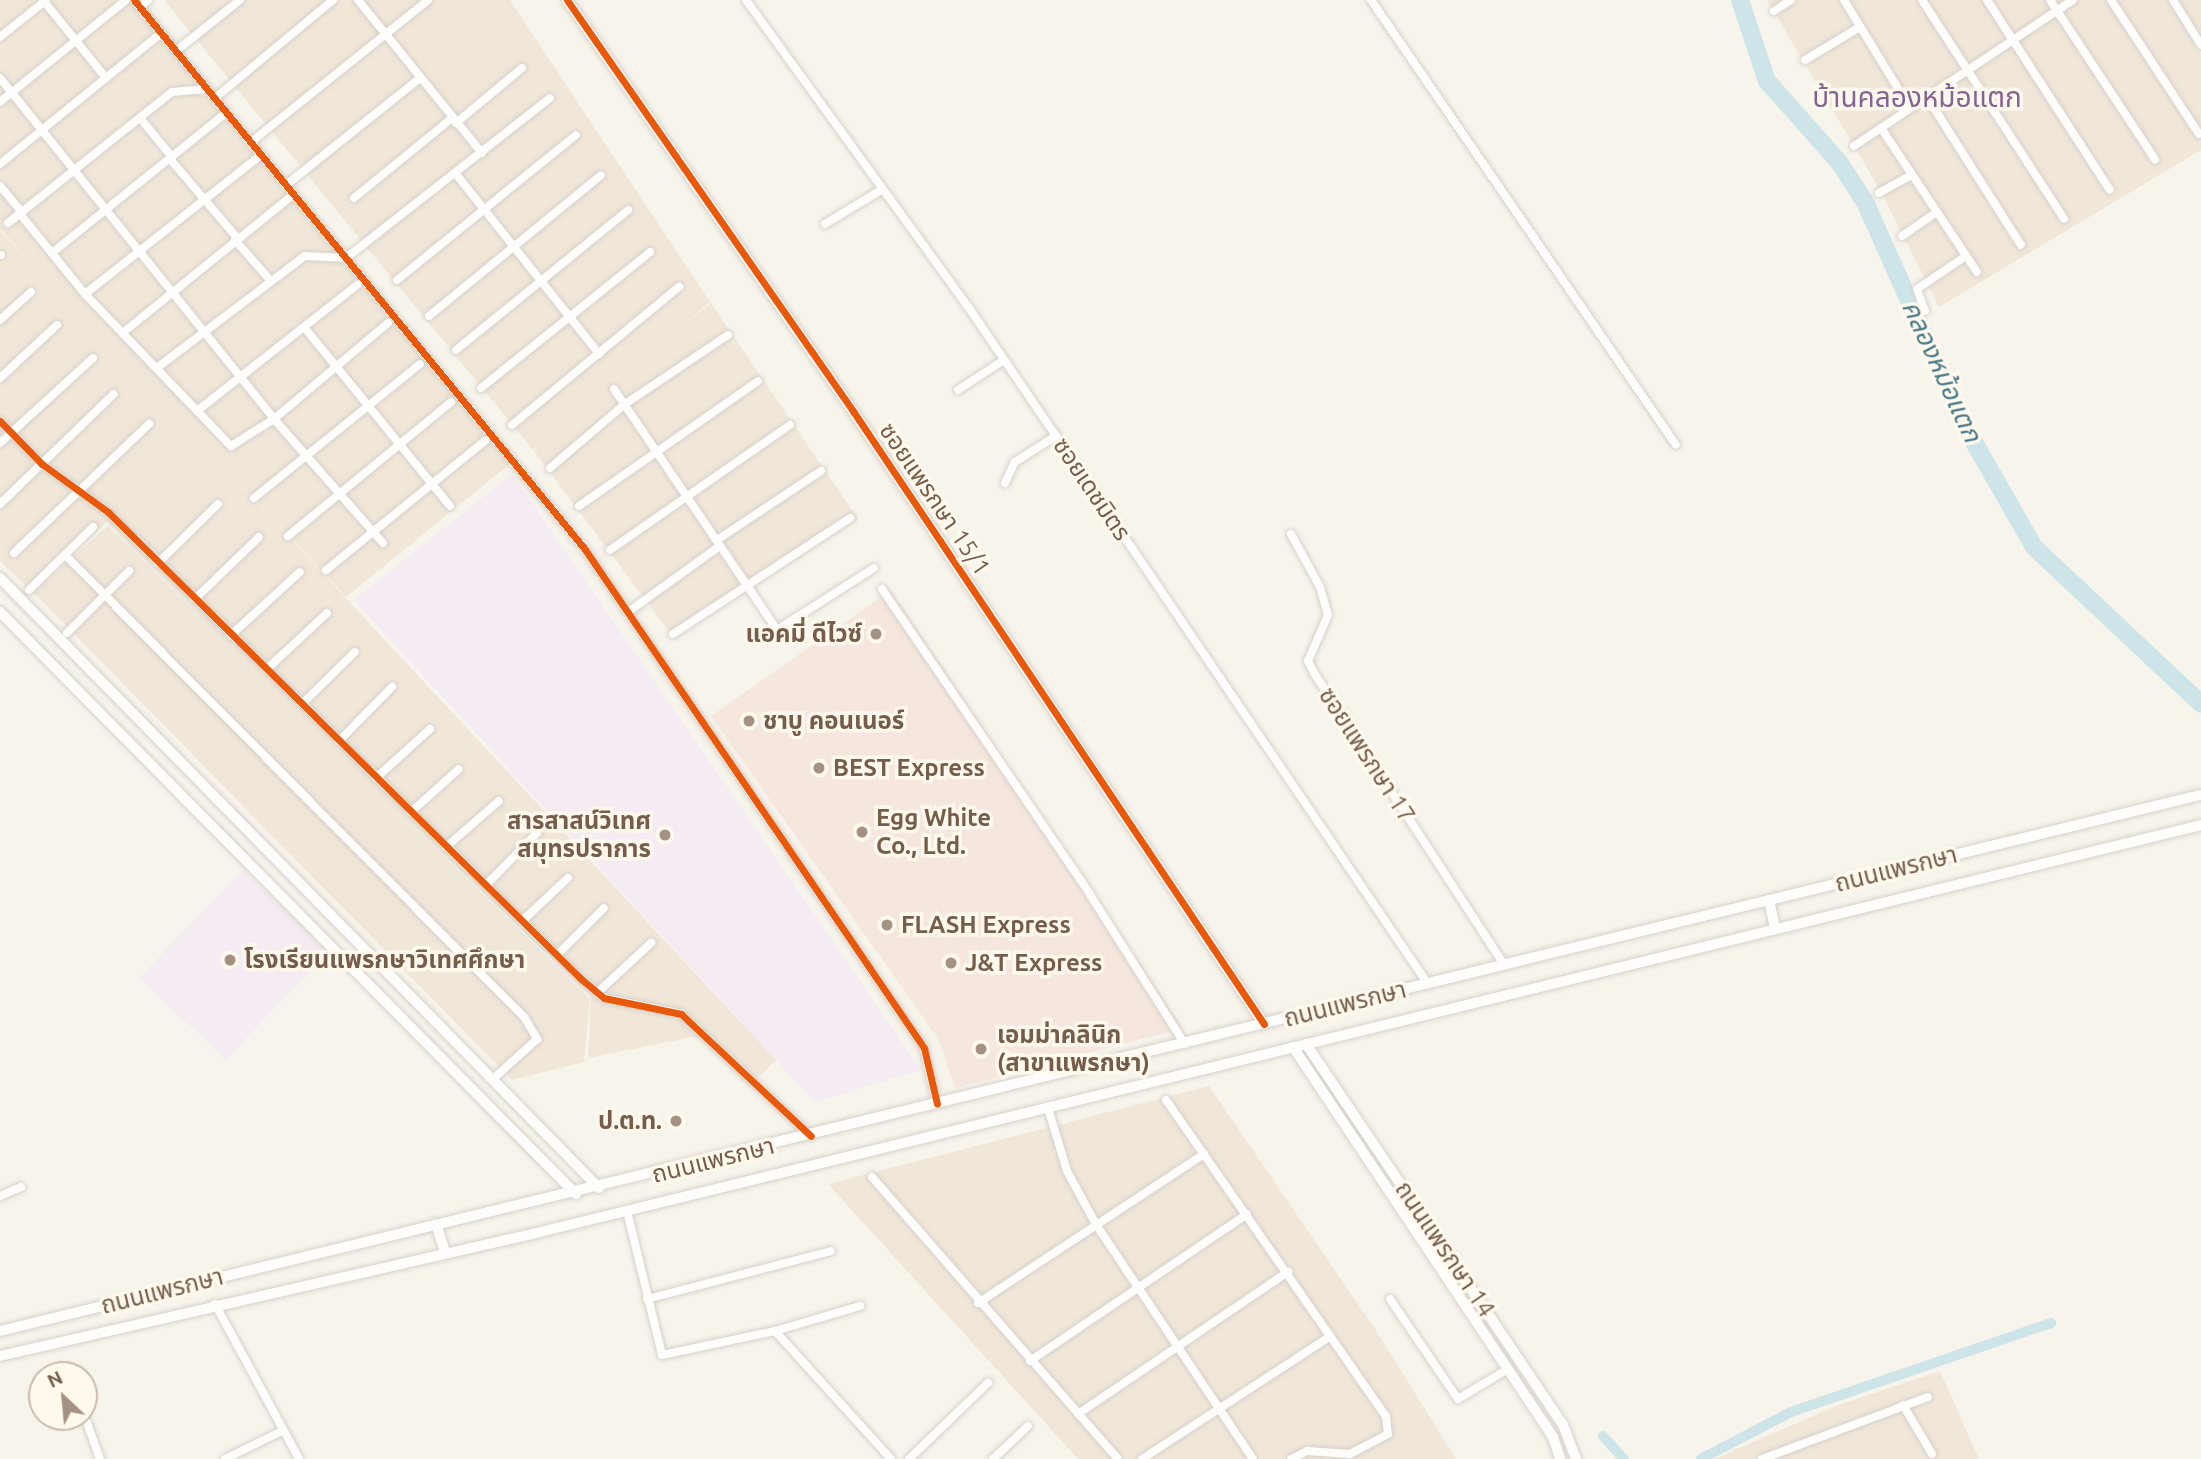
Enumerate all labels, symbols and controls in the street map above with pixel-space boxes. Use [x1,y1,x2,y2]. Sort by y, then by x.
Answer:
district label: บ้านคลองหม้อแตก [1812,80,2022,114]
water label: คลองหม้อแตก [1896,295,1988,447]
street label: ซอยแพรกษา 15/1 [873,417,997,581]
street label: ซอยเดชมิตร [1047,432,1137,546]
place label: แอคมี่ ดีไวซ์ [746,620,862,648]
marker: แอคมี่ ดีไวซ์ [868,626,884,642]
street label: ซอยแพรกษา 17 [1313,682,1421,828]
place label: ชาบู คอนเนอร์ [763,707,904,735]
marker: ชาบู คอนเนอร์ [741,713,757,729]
place label: BEST Express [833,754,985,782]
marker: BEST Express [811,760,827,776]
place label: Egg White Co., Ltd. [876,804,991,860]
place label: สารสาสน์วิเทศ สมุทรปราการ [507,807,651,863]
marker: Egg White Co., Ltd. [854,824,870,840]
marker: สารสาสน์วิเทศ สมุทรปราการ [657,827,673,843]
street label: ถนนแพรกษา [1832,840,1960,898]
place label: FLASH Express [901,911,1071,939]
marker: FLASH Express [879,917,895,933]
place label: โรงเรียนแพรกษาวิเทศศึกษา [244,946,525,974]
place label: J&T Express [965,949,1102,977]
marker: โรงเรียนแพรกษาวิเทศศึกษา [222,952,238,968]
marker: J&T Express [943,955,959,971]
street label: ถนนแพรกษา [1281,975,1409,1033]
place label: เอมม่าคลินิก (สาขาแพรกษา) [997,1021,1150,1077]
marker: เอมม่าคลินิก (สาขาแพรกษา) [971,1039,991,1059]
place label: ป.ต.ท. [598,1107,662,1135]
marker: ป.ต.ท. [668,1113,684,1129]
street label: ถนนแพรกษา [649,1131,777,1189]
street label: ถนนแพรกษา 14 [1389,1176,1501,1322]
street label: ถนนแพรกษา [98,1262,226,1320]
north arrow [28,1361,98,1431]
text: N [43,1366,66,1392]

